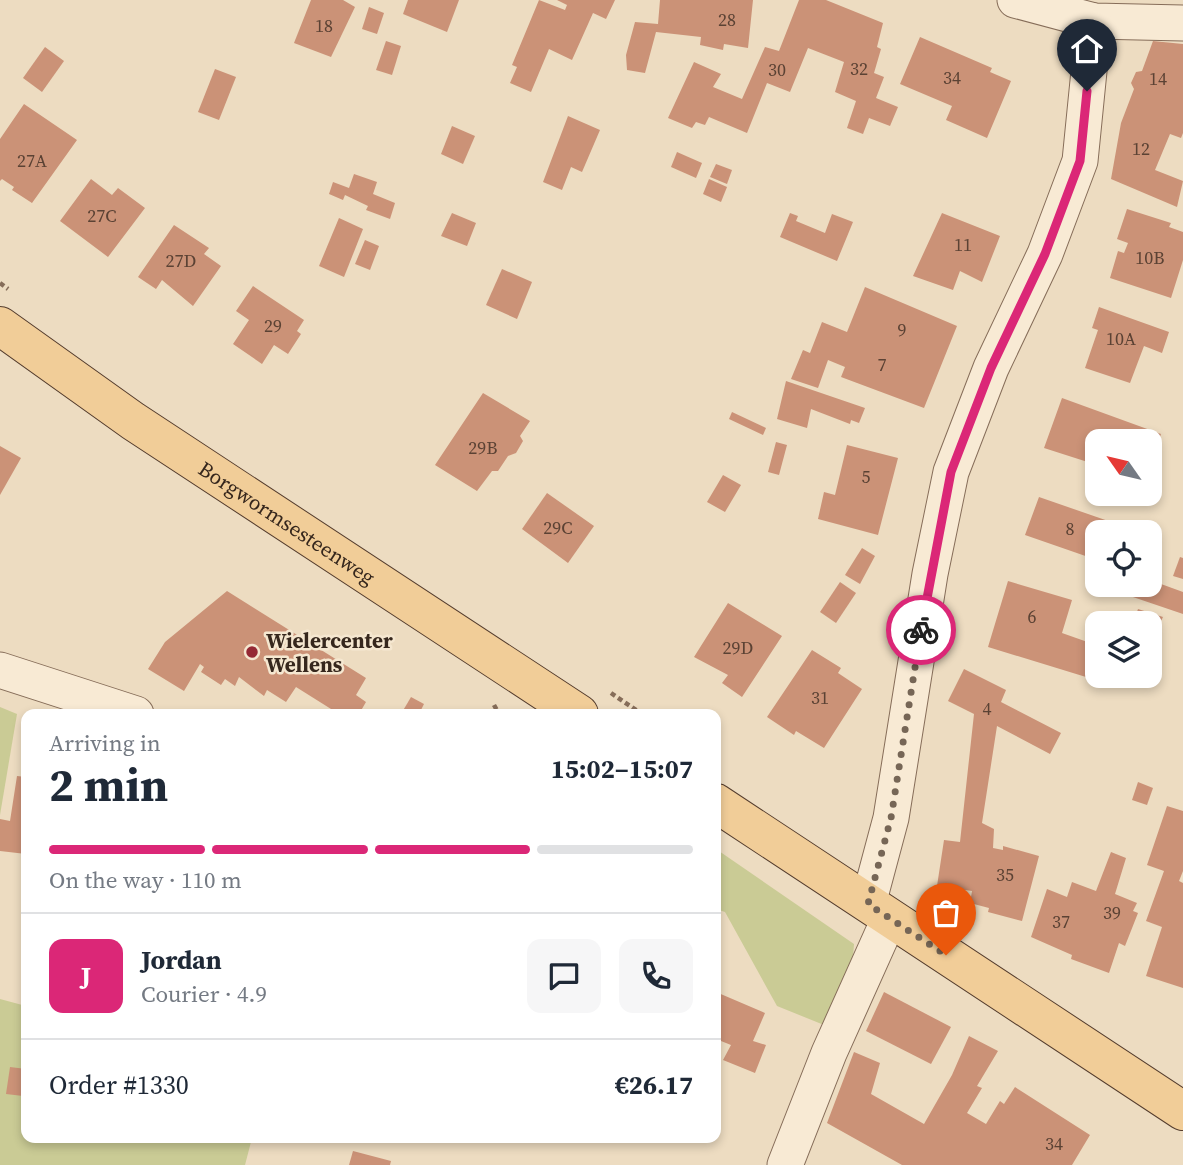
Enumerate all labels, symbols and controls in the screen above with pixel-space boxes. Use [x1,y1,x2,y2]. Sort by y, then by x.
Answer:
house number: 28 [718,7,736,32]
house number: 18 [315,13,333,38]
pin [1057,19,1117,91]
icon: home [1068,30,1106,68]
house number: 32 [850,56,868,81]
house number: 30 [768,57,786,82]
house number: 34 [943,65,961,90]
house number: 14 [1149,66,1167,91]
house number: 12 [1132,136,1150,161]
house number: 27A [17,148,47,173]
house number: 27C [87,203,117,228]
house number: 11 [954,232,972,257]
house number: 10B [1135,245,1165,270]
house number: 27D [166,248,196,273]
house number: 29 [264,313,282,338]
house number: 9 [898,317,907,342]
house number: 10A [1106,326,1136,351]
house number: 7 [878,352,887,377]
north arrow [1085,429,1162,506]
map controls [1085,429,1162,688]
house number: 29B [468,435,498,460]
street label: Borgwormsesteenweg [193,454,381,591]
house number: 5 [862,464,871,489]
house number: 29C [543,515,573,540]
house number: 8 [1066,516,1075,541]
button: locate [1085,520,1162,597]
courier [886,595,956,665]
house number: 6 [1028,604,1037,629]
icon: bike [902,611,940,649]
button: layers [1085,611,1162,688]
place label: Wielercenter Wellens [266,626,393,679]
house number: 29D [723,635,753,660]
marker: Wielercenter Wellens [244,644,260,660]
house number: 31 [811,685,829,710]
house number: 4 [983,696,992,721]
text: Arriving in [49,727,161,759]
text: 15:02–15:07 [551,751,693,787]
text: 2 min [49,753,168,816]
house number: 35 [996,862,1014,887]
text: On the way · 110 m [49,864,242,896]
pin [916,883,976,955]
icon: bag [927,894,965,932]
house number: 39 [1103,900,1121,925]
house number: 37 [1052,909,1070,934]
button: chat [527,939,601,1013]
button: phone [619,939,693,1013]
text: Jordan [141,942,222,978]
text: J [81,958,91,994]
text: Courier · 4.9 [141,978,267,1010]
text: Order #1330 [49,1067,189,1103]
text: €26.17 [615,1067,693,1103]
house number: 34 [1045,1131,1063,1156]

